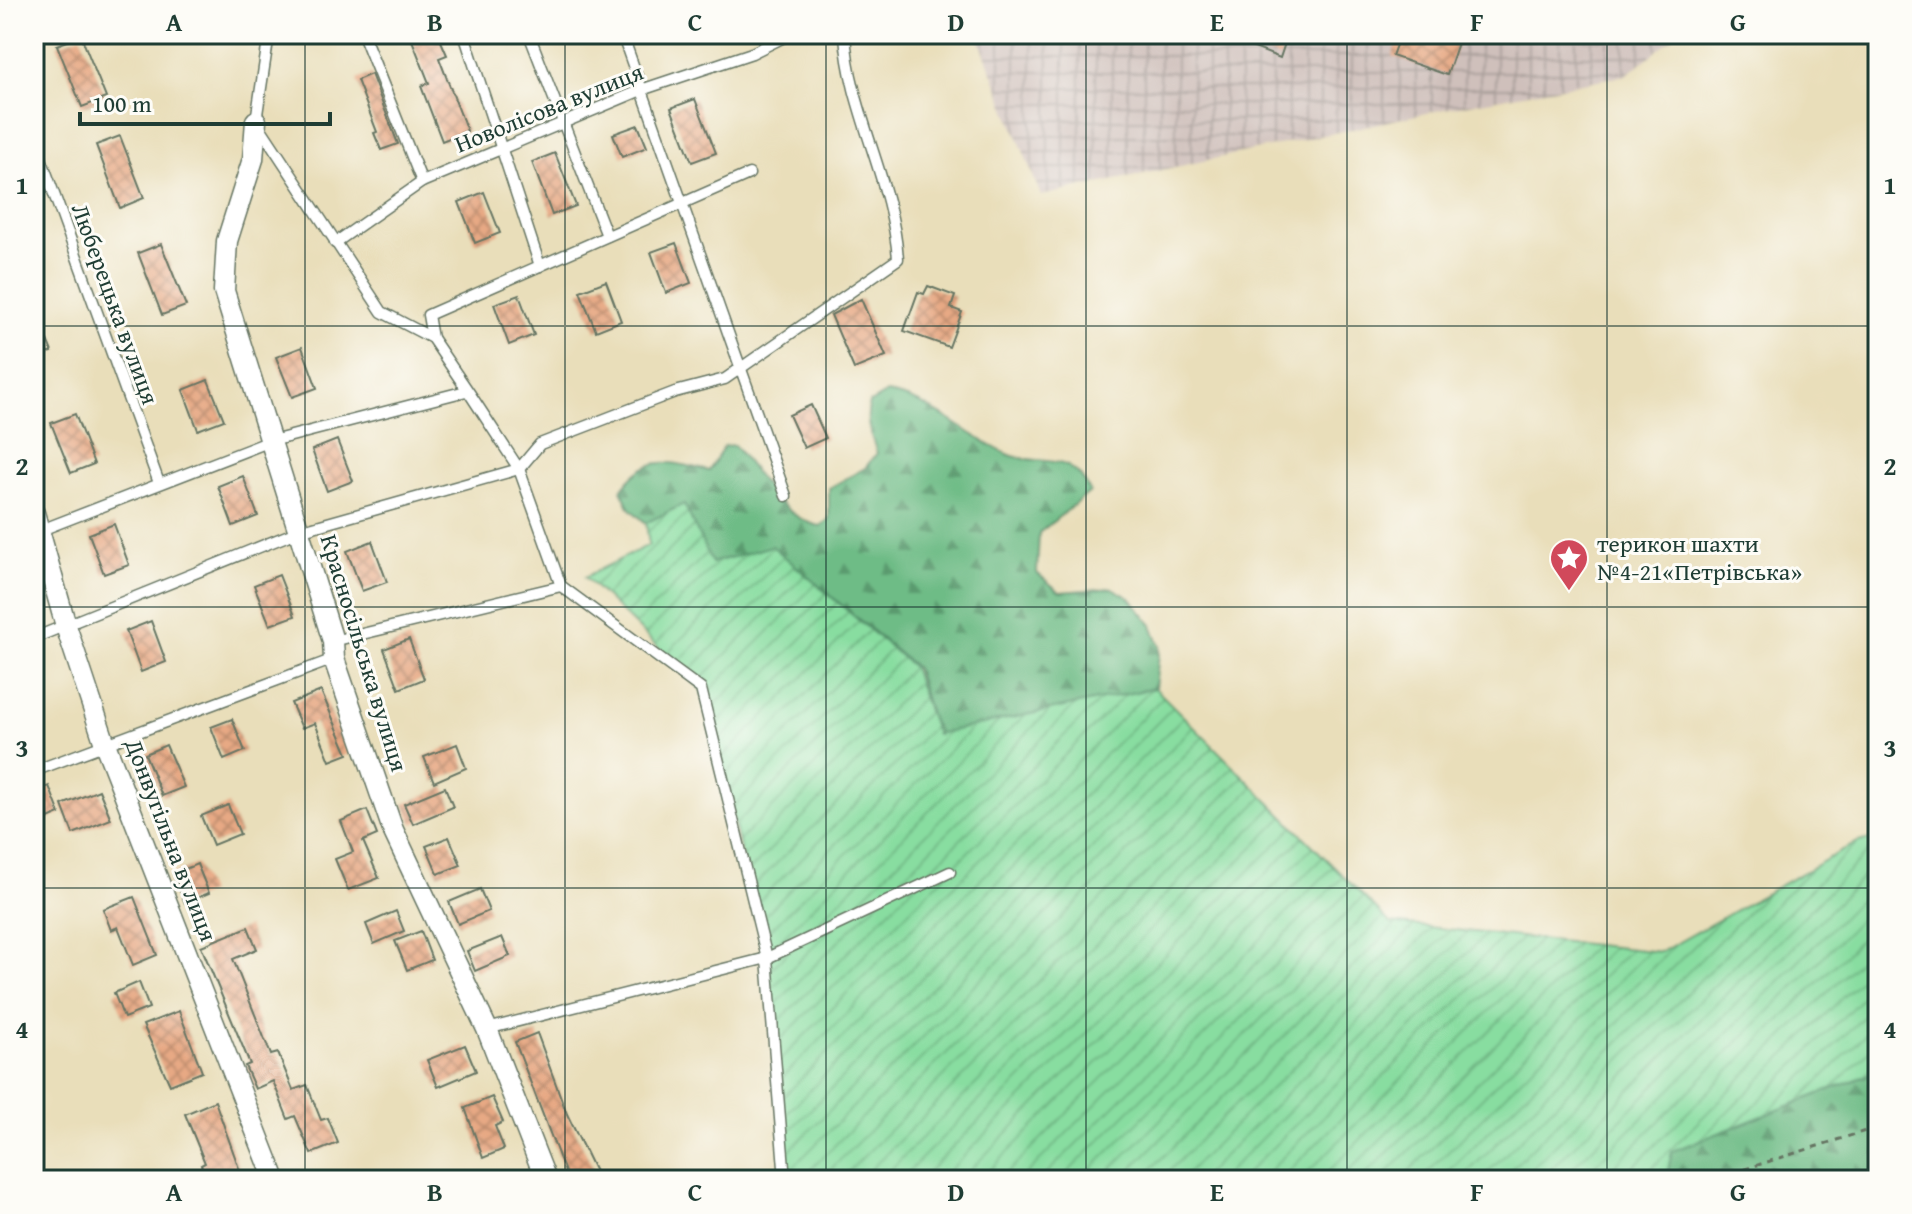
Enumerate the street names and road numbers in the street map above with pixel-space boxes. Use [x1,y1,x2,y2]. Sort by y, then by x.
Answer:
street label: Новолісова вулиця [449,54,648,161]
street label: Люберецька вулиця [63,198,168,409]
street label: Красносільська вулиця [312,530,417,776]
street label: Донвугільна вулиця [116,732,226,946]

